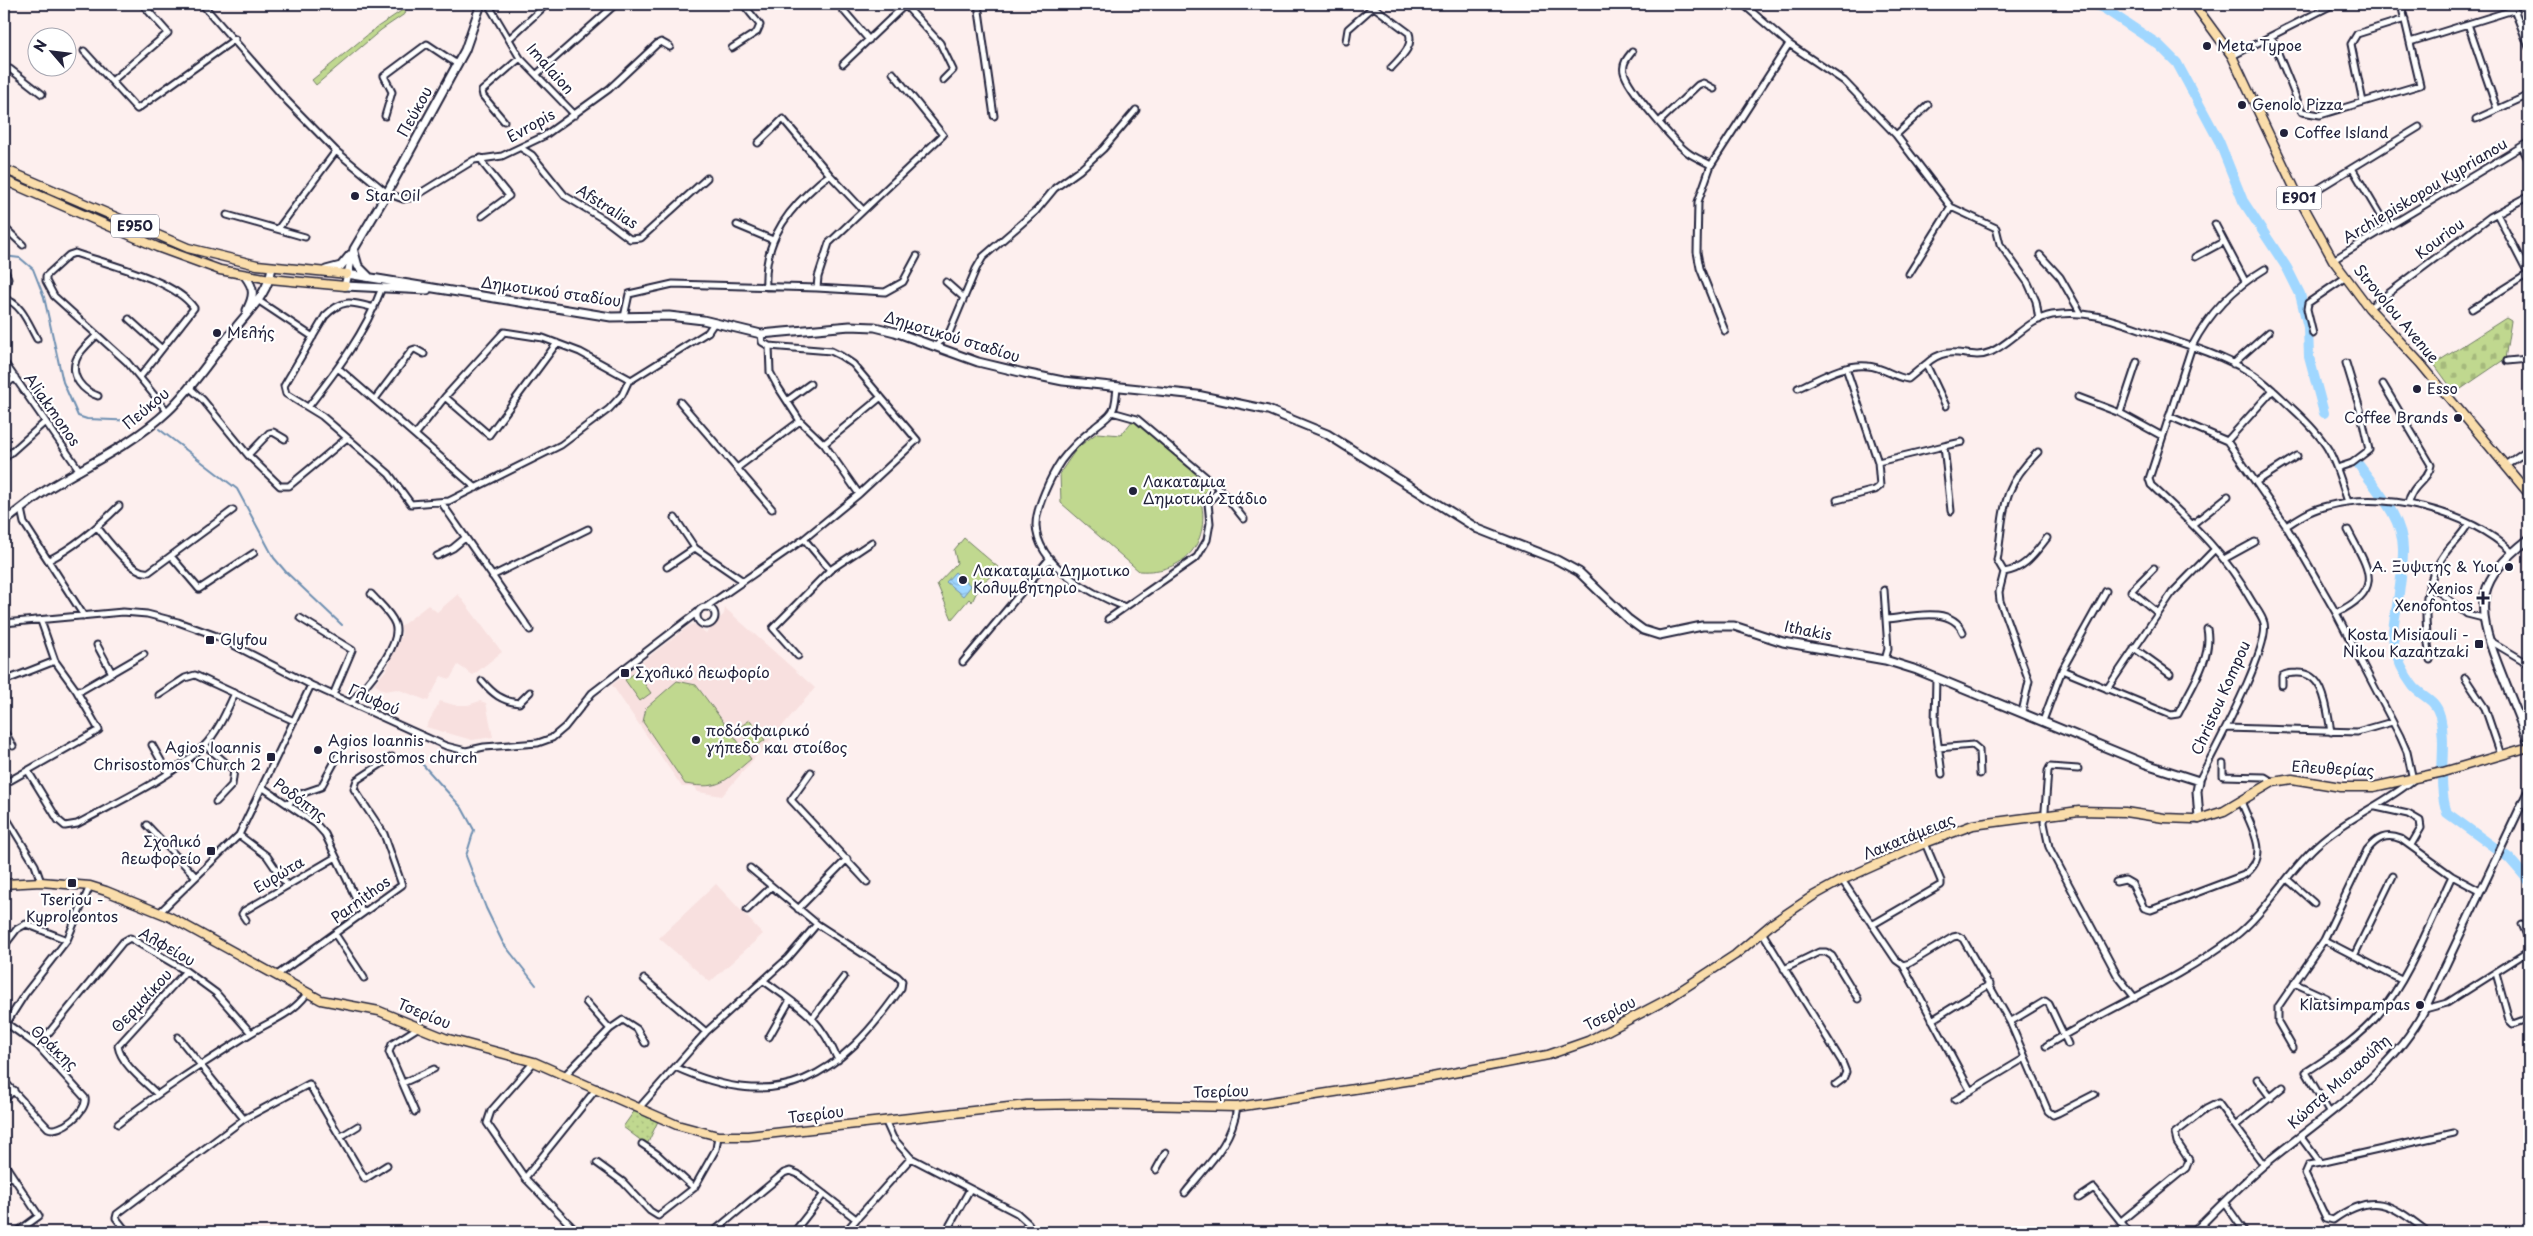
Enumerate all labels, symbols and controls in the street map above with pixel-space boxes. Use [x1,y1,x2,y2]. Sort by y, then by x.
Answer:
north arrow [28,28,78,78]
place label: Meta Typoe [2217,33,2302,56]
text: N [28,36,52,55]
street label: Imalaion [522,37,580,99]
marker: Meta Typoe [2201,40,2213,52]
street label: Πεύκου [390,82,437,141]
place label: Genolo Pizza [2252,92,2344,115]
marker: Genolo Pizza [2236,99,2248,111]
street label: Evropis [502,102,559,147]
place label: Coffee Island [2294,120,2388,143]
marker: Coffee Island [2278,127,2290,139]
street label: Archiepiskopou Kyprianou [2337,131,2511,248]
street label: Afstralias [573,178,643,234]
place label: Star Oil [365,183,420,206]
road number: E901 [2276,187,2322,210]
marker: Star Oil [349,190,361,202]
street label: Kouriou [2410,212,2468,264]
road number: E950 [111,215,159,238]
street label: Strovolou Avenue [2349,259,2446,368]
street label: Δημοτικού σταδίου [480,269,623,312]
street label: Δημοτικού σταδίου [882,304,1023,367]
place label: Μελής [227,320,275,343]
marker: Μελής [211,327,223,339]
street label: Aliakmonos [19,368,87,451]
place label: Esso [2427,376,2458,399]
street label: Πεύκου [116,381,174,434]
marker: Esso [2411,383,2423,395]
place label: Coffee Brands [2344,405,2448,428]
marker: Coffee Brands [2452,412,2464,424]
place label: Λακαταμια Δημοτικό Στάδιο [1143,469,1267,509]
marker: Λακαταμια Δημοτικό Στάδιο [1127,485,1139,497]
place label: Α. Ξυψιτης & Υιοι [2372,554,2499,577]
place label: Λακαταμια Δημοτικο Κολυμβητηριο [973,558,1130,598]
marker: Α. Ξυψιτης & Υιοι [2503,561,2515,573]
marker: Λακαταμια Δημοτικο Κολυμβητηριο [957,574,969,586]
place label: Xenios Xenofontos [2395,576,2473,616]
marker: Xenios Xenofontos [2477,592,2489,604]
street label: Ithakis [1782,614,1834,645]
place label: Kosta Misiaouli - Nikou Kazantzaki [2343,622,2469,662]
place label: Glyfou [220,627,267,650]
marker: Glyfou [204,634,216,646]
street label: Christou Kompou [2184,636,2255,758]
marker: Kosta Misiaouli - Nikou Kazantzaki [2473,638,2485,650]
place label: Σχολικό λεωφορίο [635,660,770,683]
marker: Σχολικό λεωφορίο [619,667,631,679]
street label: Γλυφού [345,677,404,720]
place label: ποδόσφαιρικό γήπεδο και στοίβος [706,718,848,758]
place label: Agios Ioannis Chrisostomos church [328,728,477,768]
marker: ποδόσφαιρικό γήπεδο και στοίβος [690,734,702,746]
place label: Agios Ioannis Chrisostomos Church 2 [93,735,261,775]
marker: Agios Ioannis Chrisostomos church [312,744,324,756]
marker: Agios Ioannis Chrisostomos Church 2 [265,751,277,763]
street label: Ελευθερίας [2291,754,2375,781]
street label: Ροδόπης [269,771,333,826]
street label: Λακατάμειας [1859,807,1958,865]
place label: Σχολικό λεωφορείο [121,829,201,869]
marker: Σχολικό λεωφορείο [205,845,217,857]
street label: Ευρώτα [248,849,308,898]
street label: Parnithos [326,869,395,928]
marker: Tseriou - Kyproleontos [66,877,78,889]
place label: Tseriou - Kyproleontos [26,887,118,927]
street label: Αλφείου [135,920,200,971]
street label: Θερμαίκου [105,963,177,1037]
street label: Τσερίου [1579,989,1639,1036]
street label: Τσερίου [394,991,455,1034]
place label: Klatsimpampas [2299,992,2410,1015]
marker: Klatsimpampas [2414,999,2426,1011]
street label: Θράκης [26,1019,84,1075]
street label: Κώστα Μισιαούλη [2281,1028,2395,1133]
street label: Τσερίου [1193,1078,1249,1103]
street label: Τσερίου [787,1099,845,1128]

